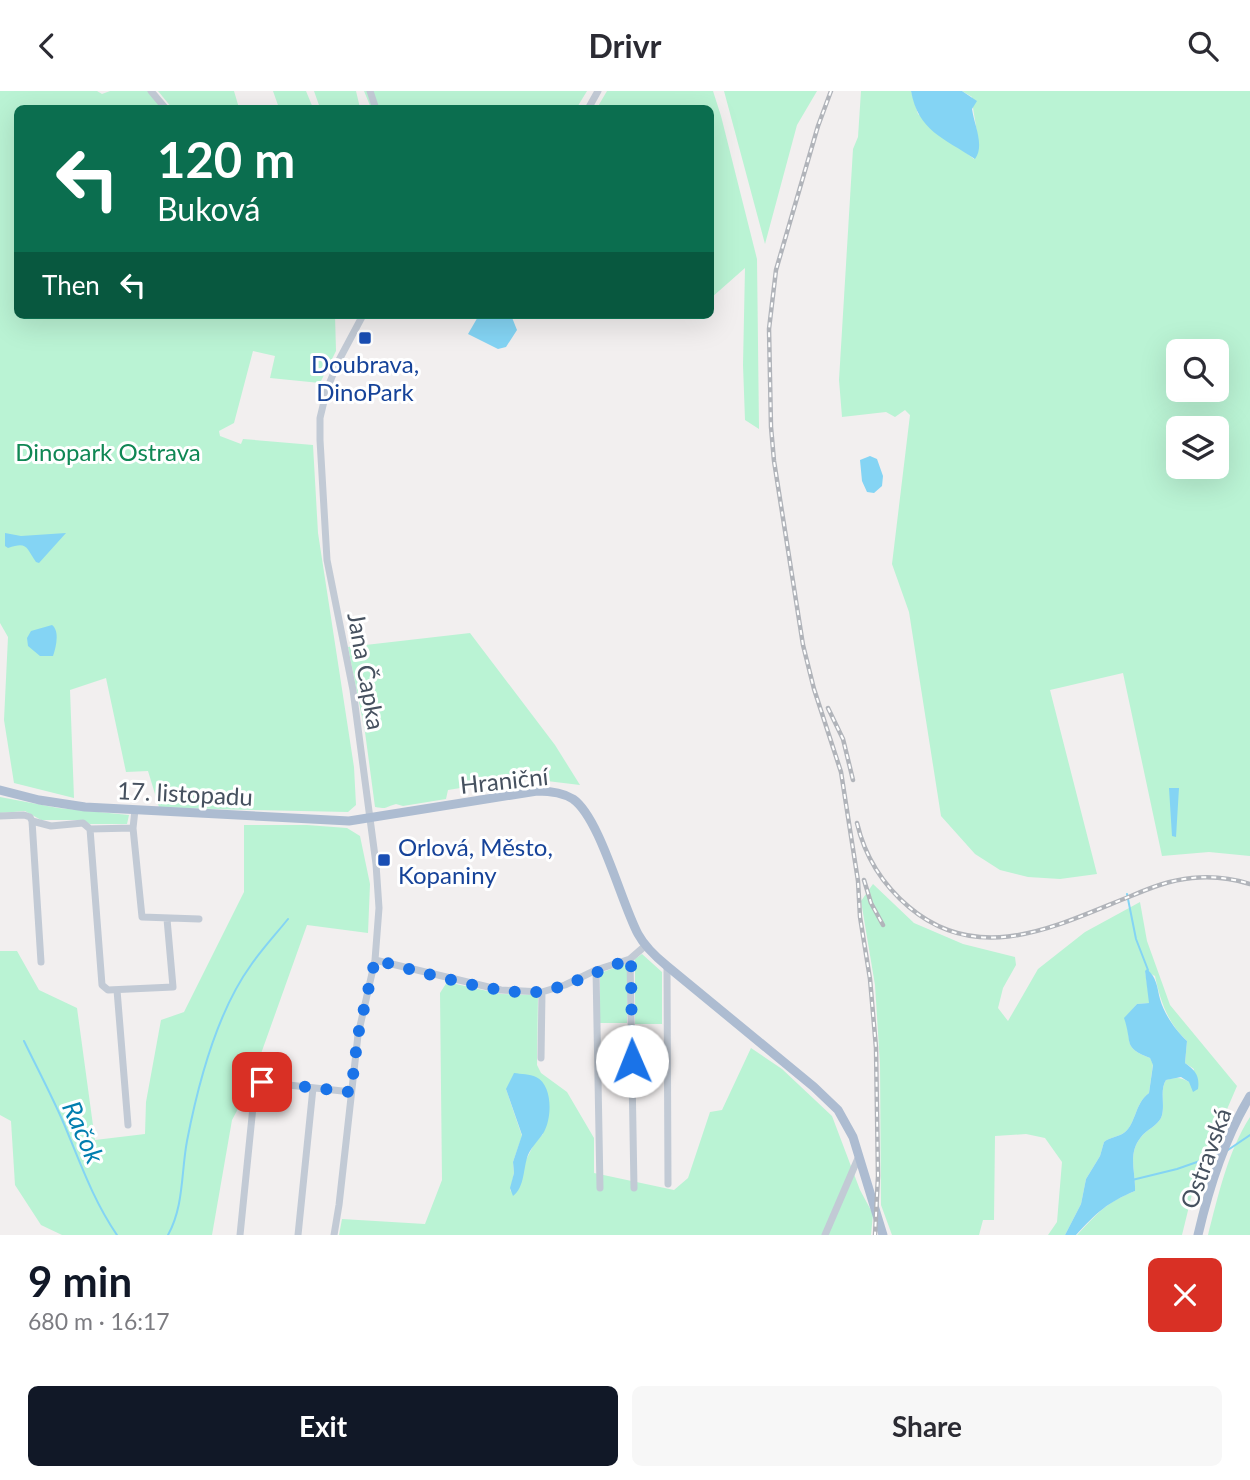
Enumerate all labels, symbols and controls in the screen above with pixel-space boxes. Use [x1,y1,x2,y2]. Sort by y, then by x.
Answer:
text: Drivr [589,26,661,65]
icon: back [28,27,66,65]
icon: search [1184,27,1222,65]
text: 120 m [157,130,295,188]
icon: left [42,133,133,224]
text: Buková [157,189,260,228]
icon: left [114,266,152,304]
text: Then [42,269,100,301]
marker: Doubrava, DinoPark [357,330,373,346]
map controls [1166,339,1229,479]
button: search [1166,339,1229,402]
place label: Doubrava, DinoPark [311,349,419,406]
button: layers [1166,416,1229,479]
park label: Dinopark Ostrava [15,437,201,466]
street label: Jana Čapka [342,610,392,732]
street label: Hraniční [459,761,551,799]
street label: 17. listopadu [116,775,254,811]
place label: Orlová, Město, Kopaniny [398,832,553,889]
marker: Orlová, Město, Kopaniny [376,852,392,868]
position arrow [595,1024,669,1098]
pin [232,1052,292,1112]
icon: arrive [243,1063,281,1101]
water label: Račok [56,1096,112,1169]
street label: Ostravská [1173,1104,1237,1212]
text: 9 min [28,1256,132,1306]
button: close [1148,1258,1222,1332]
text: 680 m · 16:17 [28,1307,170,1335]
button: Exit [28,1386,618,1466]
button: Share [632,1386,1222,1466]

